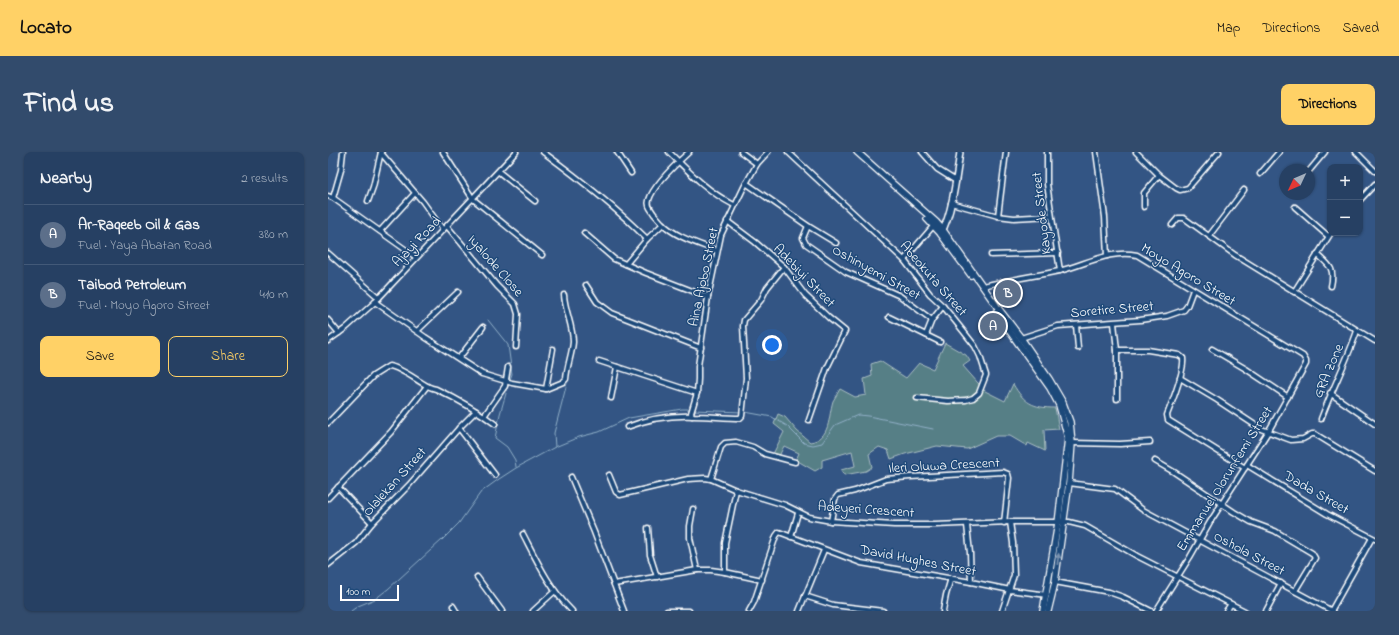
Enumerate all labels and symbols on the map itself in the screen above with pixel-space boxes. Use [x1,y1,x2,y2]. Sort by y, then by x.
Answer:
north arrow [1279,164,1315,200]
street label: Kayode Street [1027,170,1058,255]
street label: Ajayi Road [387,212,447,273]
street label: Aina Ajobo Street [683,225,725,329]
street label: Iyalode Close [461,230,529,303]
street label: Abeokuta Street [894,237,972,322]
street label: Moyo Agoro Street [1136,238,1240,313]
street label: Adebiyi Street [767,239,840,314]
street label: Oshinyemi Street [827,240,924,307]
pin: B [995,278,1021,308]
street label: Soretire Street [1069,296,1155,324]
pin: A [980,311,1006,341]
your location [762,335,782,355]
street label: GRA Zone [1308,340,1350,401]
street label: Emmanuel Olorunfemi Street [1172,402,1279,556]
street label: Olalekan Street [358,442,432,521]
street label: Ileri Oluwa Crescent [888,453,1001,479]
street label: Dada Street [1279,465,1353,520]
street label: Adeyeri Crescent [817,496,915,525]
street label: Oshola Street [1209,526,1289,582]
street label: David Hughes Street [857,539,978,584]
one-way arrow [1055,553,1061,565]
scale bar [340,583,399,602]

